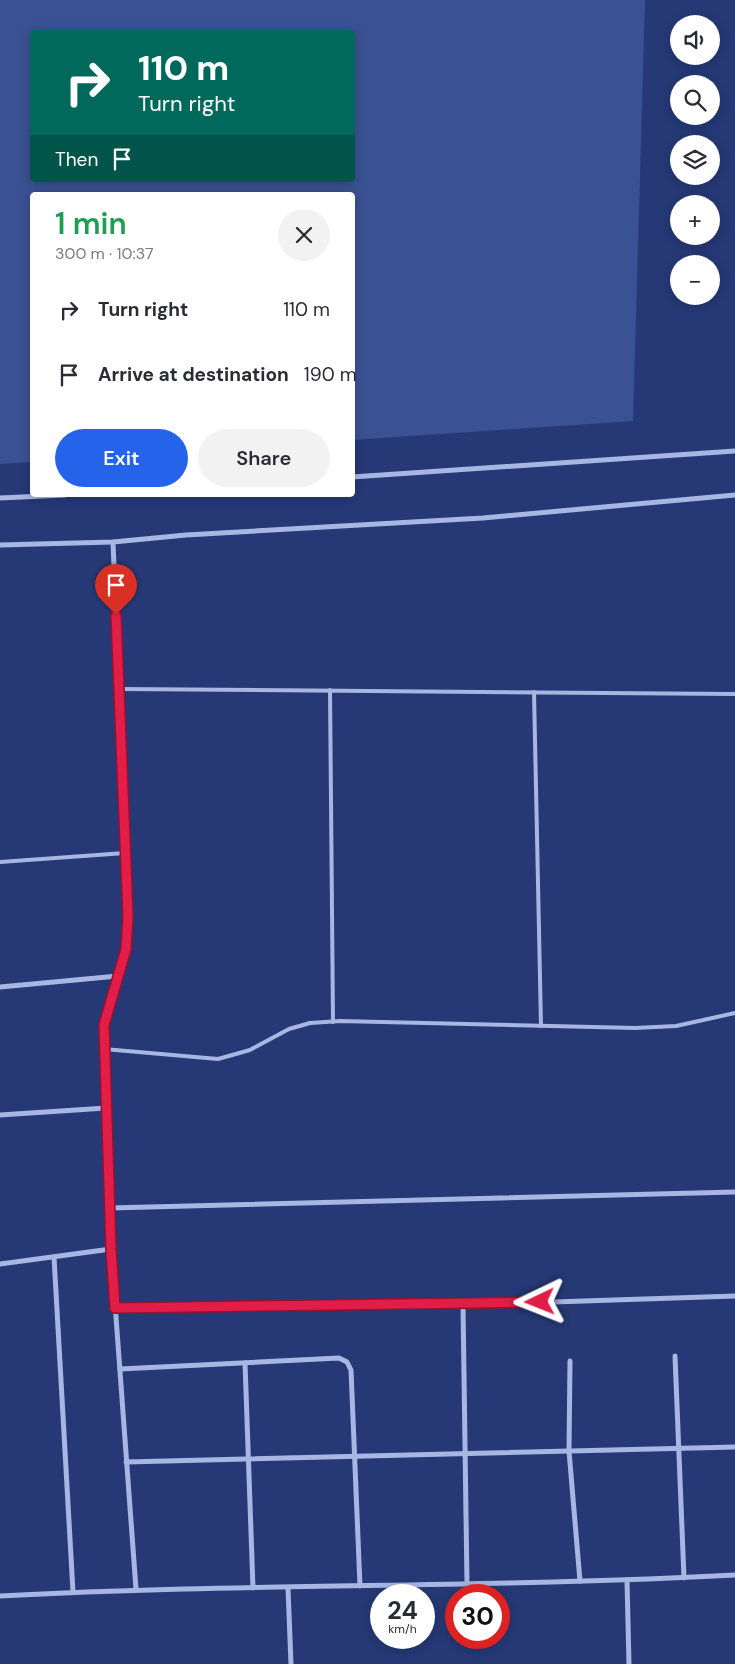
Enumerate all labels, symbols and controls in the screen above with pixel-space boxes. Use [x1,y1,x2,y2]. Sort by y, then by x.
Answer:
map controls [670,15,720,305]
button: sound [670,15,720,65]
text: 110 m [138,45,229,91]
icon: right [55,50,120,115]
button: search [670,75,720,125]
text: Turn right [138,89,235,118]
button: layers [670,135,720,185]
icon: arrive [108,145,136,173]
text: Then [55,147,98,172]
button: + [670,195,720,245]
text: 1 min [55,204,127,243]
button: close [278,209,330,261]
text: 300 m · 10:37 [55,243,153,264]
button: − [670,255,720,305]
icon: right [55,296,83,324]
text: Turn right [98,297,188,322]
text: 110 m [283,297,330,322]
icon: arrive [55,361,83,389]
text: Arrive at destination [98,362,289,387]
text: 190 m [304,362,357,387]
button: Exit [55,429,188,487]
button: Share [198,429,330,487]
pin [95,564,137,615]
icon: arrive [102,571,130,599]
position arrow [513,1275,565,1327]
speed limit sign: 30 [445,1584,510,1649]
text: 24 [387,1594,418,1627]
text: km/h [388,1621,417,1637]

